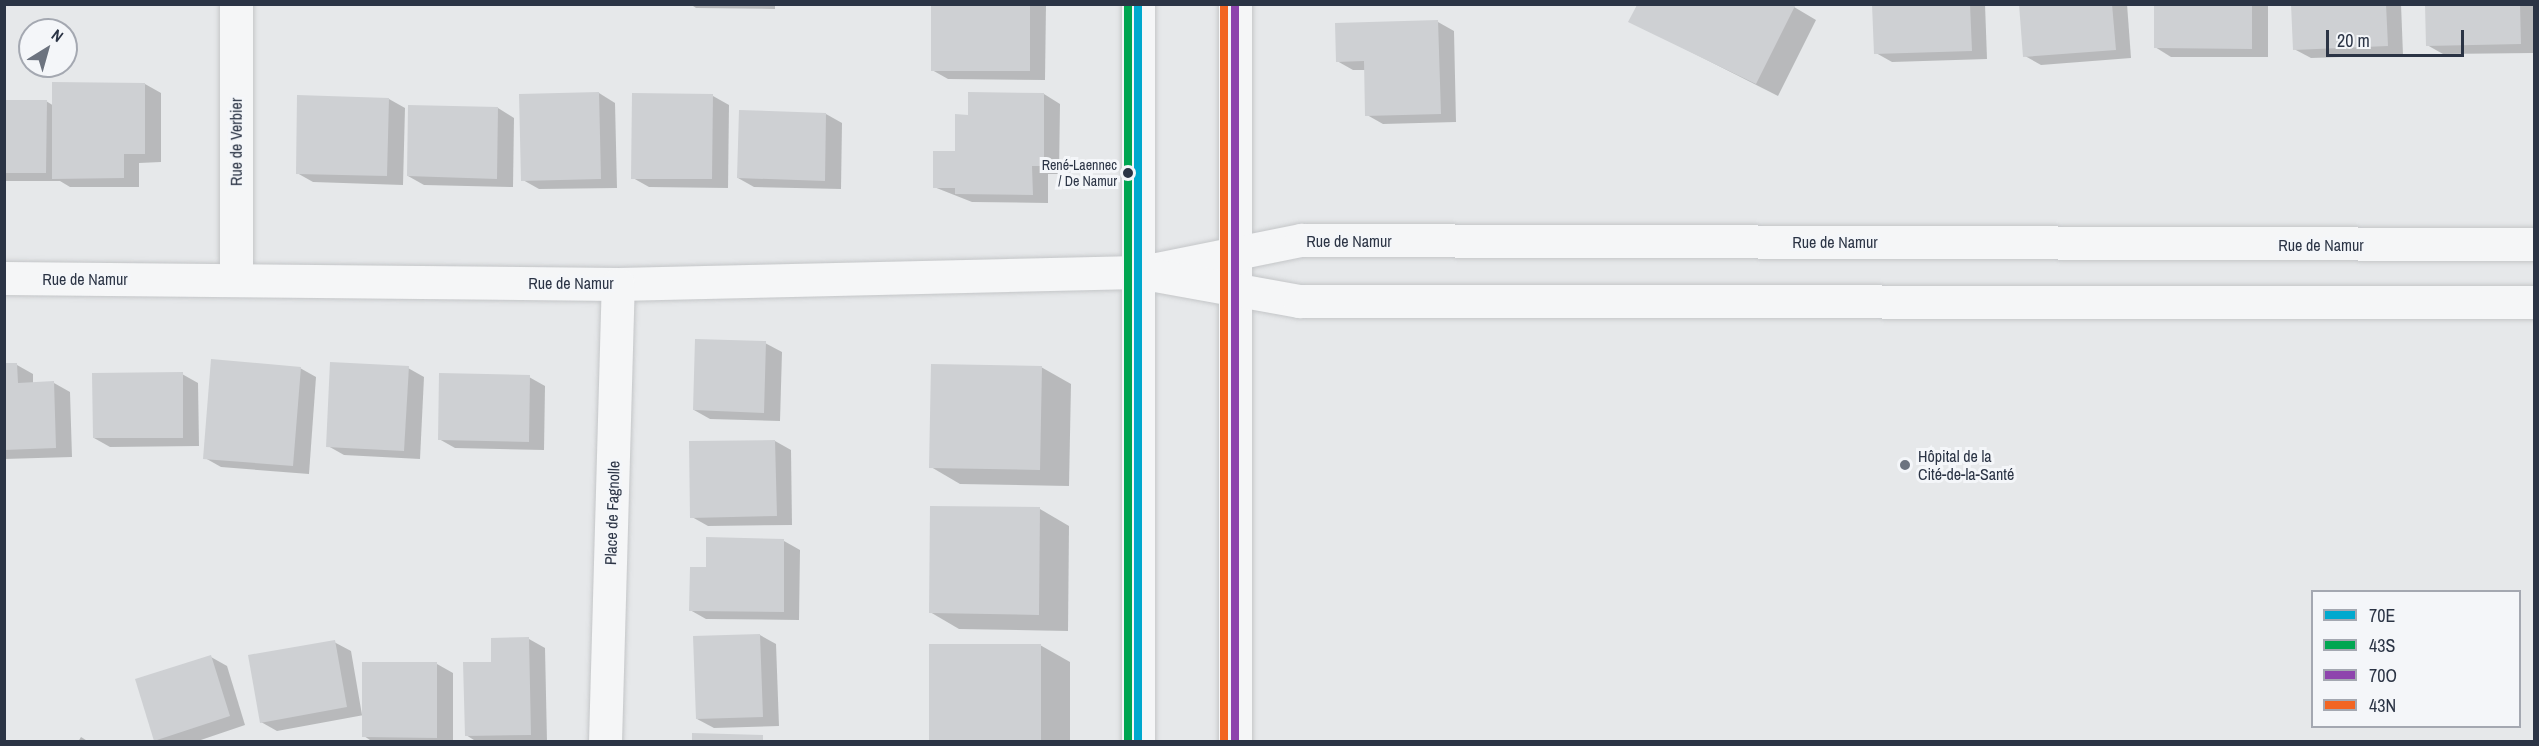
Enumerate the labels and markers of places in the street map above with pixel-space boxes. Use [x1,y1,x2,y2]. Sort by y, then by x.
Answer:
place label: René-Laennec / De Namur [1042,157,1117,190]
marker: René-Laennec / De Namur [1122,167,1134,179]
place label: Hôpital de la Cité-de-la-Santé [1918,446,2014,484]
marker: Hôpital de la Cité-de-la-Santé [1896,456,1914,474]

